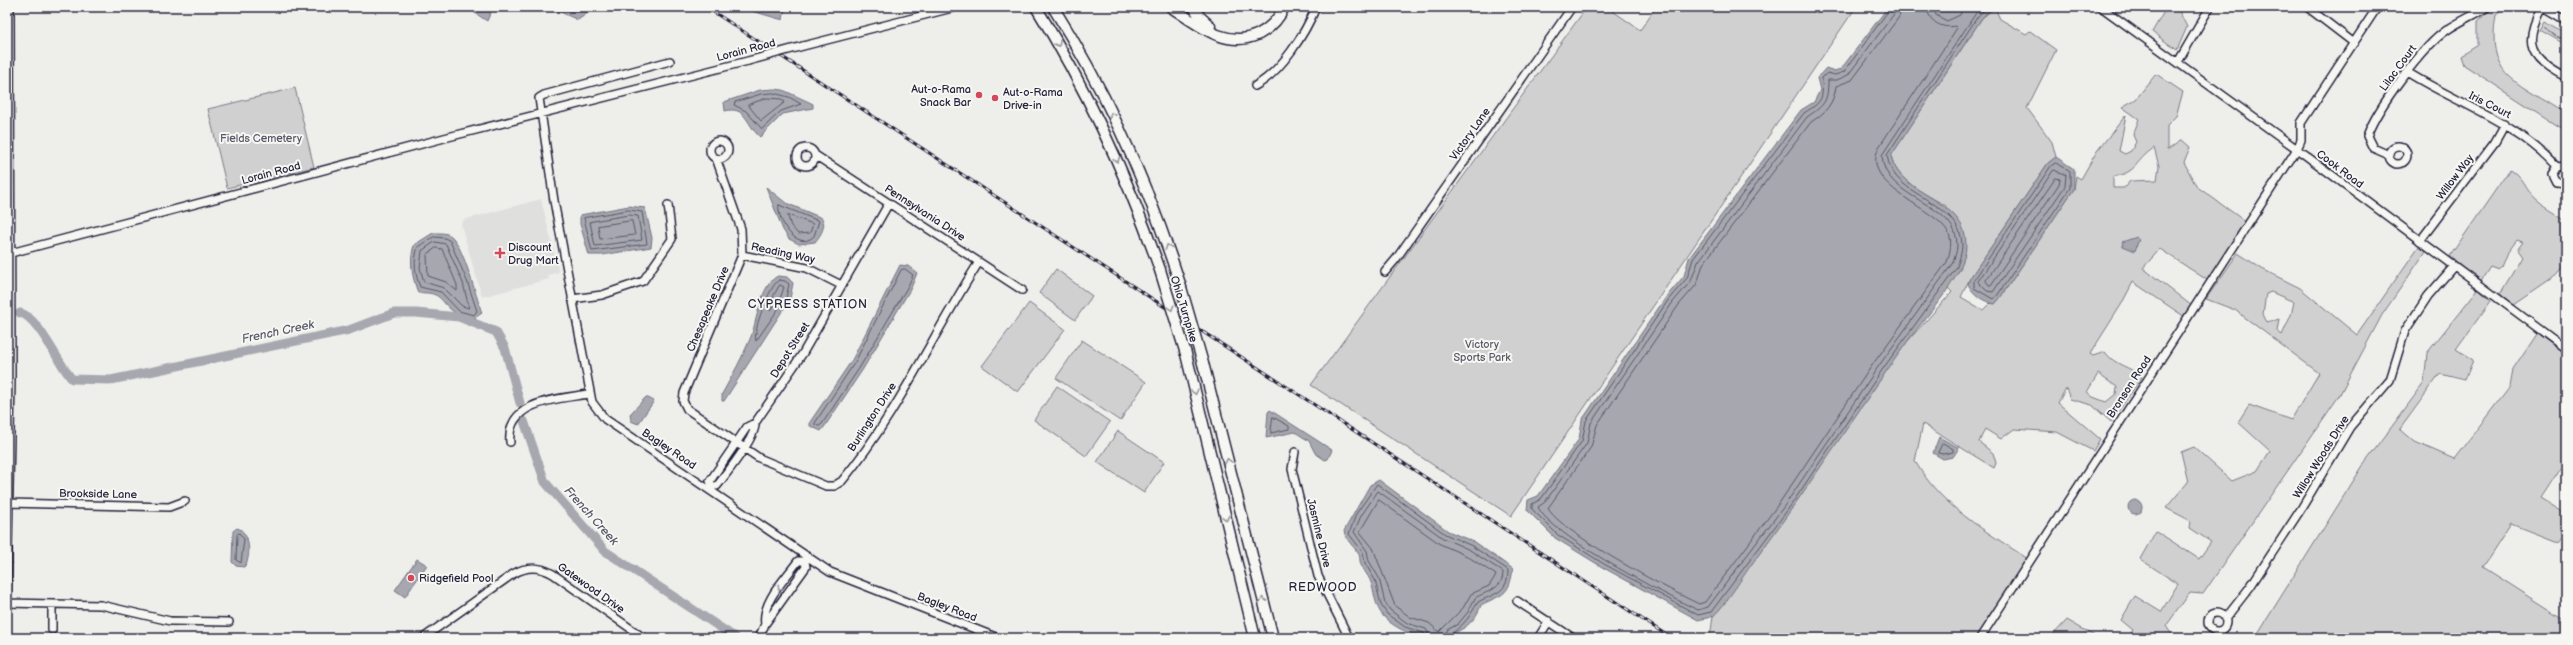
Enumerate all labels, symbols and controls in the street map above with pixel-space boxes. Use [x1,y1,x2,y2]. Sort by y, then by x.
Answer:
street label: Lorain Road [715,36,777,64]
one-way arrow [1053,40,1060,47]
street label: Lilac Court [2377,42,2419,94]
place label: Aut-o-Rama Snack Bar [911,83,972,109]
place label: Aut-o-Rama Drive-in [1003,86,1063,112]
street label: Iris Court [2467,89,2514,121]
marker: Aut-o-Rama Snack Bar [974,90,984,100]
marker: Aut-o-Rama Drive-in [990,93,1000,103]
street label: Victory Lane [1447,105,1493,163]
one-way arrow [1109,111,1117,119]
park label: Fields Cemetery [220,132,302,145]
street label: Cook Road [2314,147,2366,191]
street label: Willow Way [2434,152,2476,202]
one-way arrow [1112,156,1120,164]
street label: Lorain Road [240,159,302,187]
street label: Pennsylvania Drive [882,182,968,244]
street label: Reading Way [750,240,816,266]
place label: Discount Drug Mart [508,241,559,267]
one-way arrow [1164,244,1173,251]
marker: Discount Drug Mart [495,248,505,258]
street label: Chesapeake Drive [684,264,732,354]
street label: Ohio Turnpike [1168,274,1200,344]
district label: CYPRESS STATION [748,297,868,312]
one-way arrow [1167,304,1175,311]
water label: French Creek [240,317,317,347]
street label: Depot Street [768,319,813,380]
park label: Victory Sports Park [1453,338,1511,364]
street label: Bronson Road [2104,354,2154,420]
street label: Burlington Drive [845,380,899,454]
one-way arrow [1191,389,1199,395]
street label: Willow Woods Drive [2290,413,2352,501]
street label: Bagley Road [639,426,699,472]
one-way arrow [1224,457,1232,464]
water label: French Creek [561,484,622,549]
street label: Brookside Lane [59,487,138,501]
street label: Jasmine Drive [1304,497,1334,569]
one-way arrow [1222,515,1230,522]
street label: Gatewood Drive [555,560,627,616]
place label: Ridgefield Pool [419,572,494,585]
marker: Ridgefield Pool [406,573,416,583]
district label: REDWOOD [1288,580,1358,595]
one-way arrow [778,583,785,590]
street label: Bagley Road [915,590,979,624]
one-way arrow [1259,597,1268,604]

